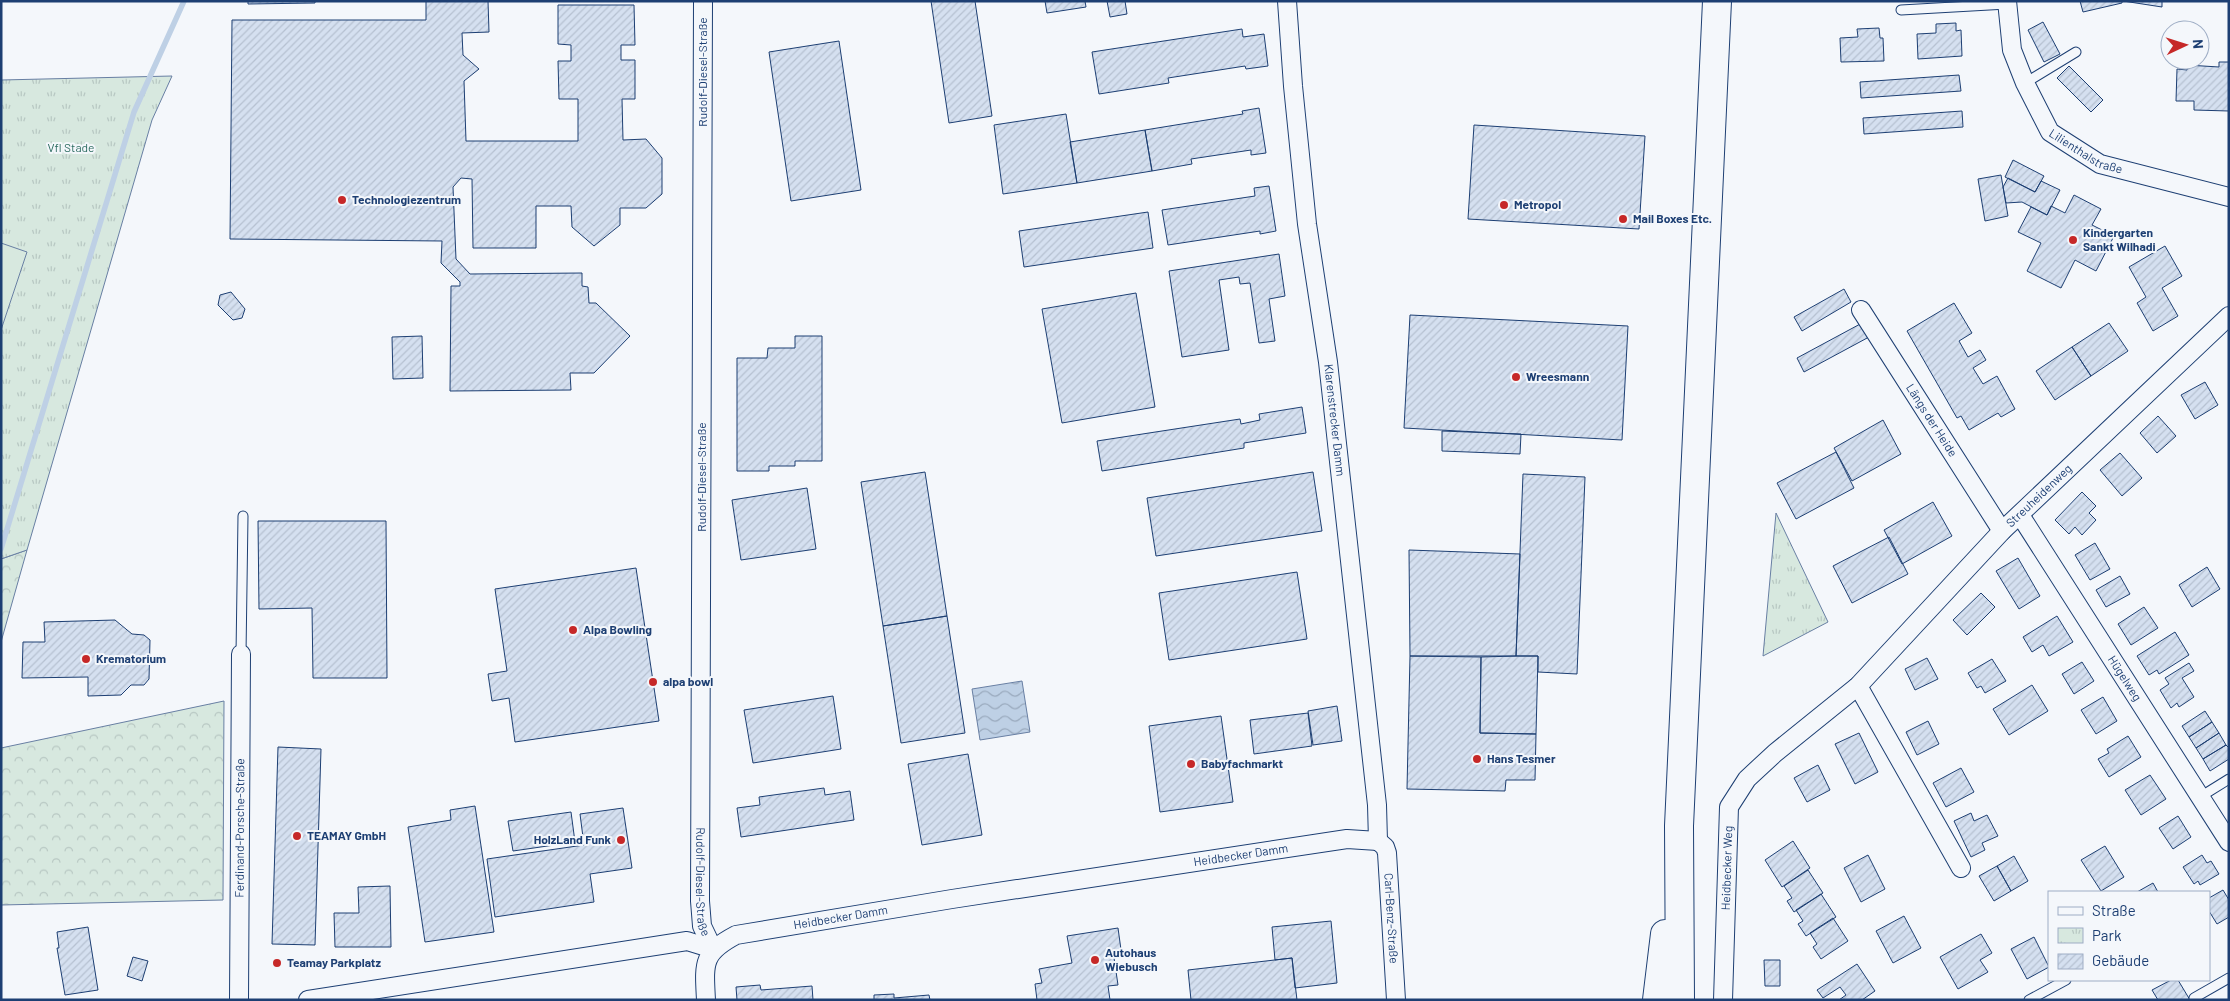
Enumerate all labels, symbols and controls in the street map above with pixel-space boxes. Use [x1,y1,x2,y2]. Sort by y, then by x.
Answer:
street label: Rudolf-Diesel-Straße [695,17,709,127]
north arrow [2160,20,2210,70]
text: N [2190,39,2207,49]
street label: Lilienthalstraße [2047,125,2124,175]
park label: Vfl Stade [48,140,94,154]
place label: Technologiezentrum [352,192,461,206]
marker: Technologiezentrum [336,194,348,206]
place label: Metropol [1514,197,1561,211]
marker: Metropol [1498,199,1510,211]
place label: Mail Boxes Etc. [1633,211,1712,225]
marker: Mail Boxes Etc. [1617,213,1629,225]
place label: Kindergarten Sankt Wilhadi [2083,225,2156,253]
marker: Kindergarten Sankt Wilhadi [2067,234,2079,246]
street label: Klarenstrecker Damm [1322,363,1349,477]
place label: Wreesmann [1526,369,1589,383]
marker: Wreesmann [1510,371,1522,383]
street label: Längs der Heide [1904,381,1961,459]
street label: Rudolf-Diesel-Straße [694,422,708,532]
street label: Streuheidenweg [2003,461,2074,529]
place label: Alpa Bowling [583,622,652,636]
marker: Alpa Bowling [567,624,579,636]
place label: Krematorium [96,651,166,665]
marker: Krematorium [80,653,92,665]
street label: Hügelweg [2106,653,2145,703]
place label: alpa bowl [663,674,713,688]
marker: alpa bowl [647,676,659,688]
place label: Hans Tesmer [1487,751,1556,765]
marker: Hans Tesmer [1471,753,1483,765]
place label: Babyfachmarkt [1201,756,1284,770]
street label: Ferdinand-Porsche-Straße [232,758,246,898]
marker: Babyfachmarkt [1185,758,1197,770]
street label: Heidbecker Weg [1718,825,1734,911]
street label: Rudolf-Diesel-Straße [694,827,714,938]
place label: TEAMAY GmbH [307,828,386,842]
marker: TEAMAY GmbH [291,830,303,842]
place label: HolzLand Funk [534,832,612,846]
marker: HolzLand Funk [615,834,627,846]
street label: Heidbecker Damm [1192,840,1289,868]
street label: Carl-Benz-Straße [1382,873,1402,964]
legend [2048,891,2210,981]
text: Straße [2092,901,2136,919]
street label: Heidbecker Damm [792,902,889,931]
text: Park [2092,926,2122,944]
place label: Autohaus Wiebusch [1105,945,1158,973]
text: Gebäude [2092,951,2149,969]
marker: Autohaus Wiebusch [1089,954,1101,966]
place label: Teamay Parkplatz [287,955,381,969]
marker: Teamay Parkplatz [271,957,283,969]

